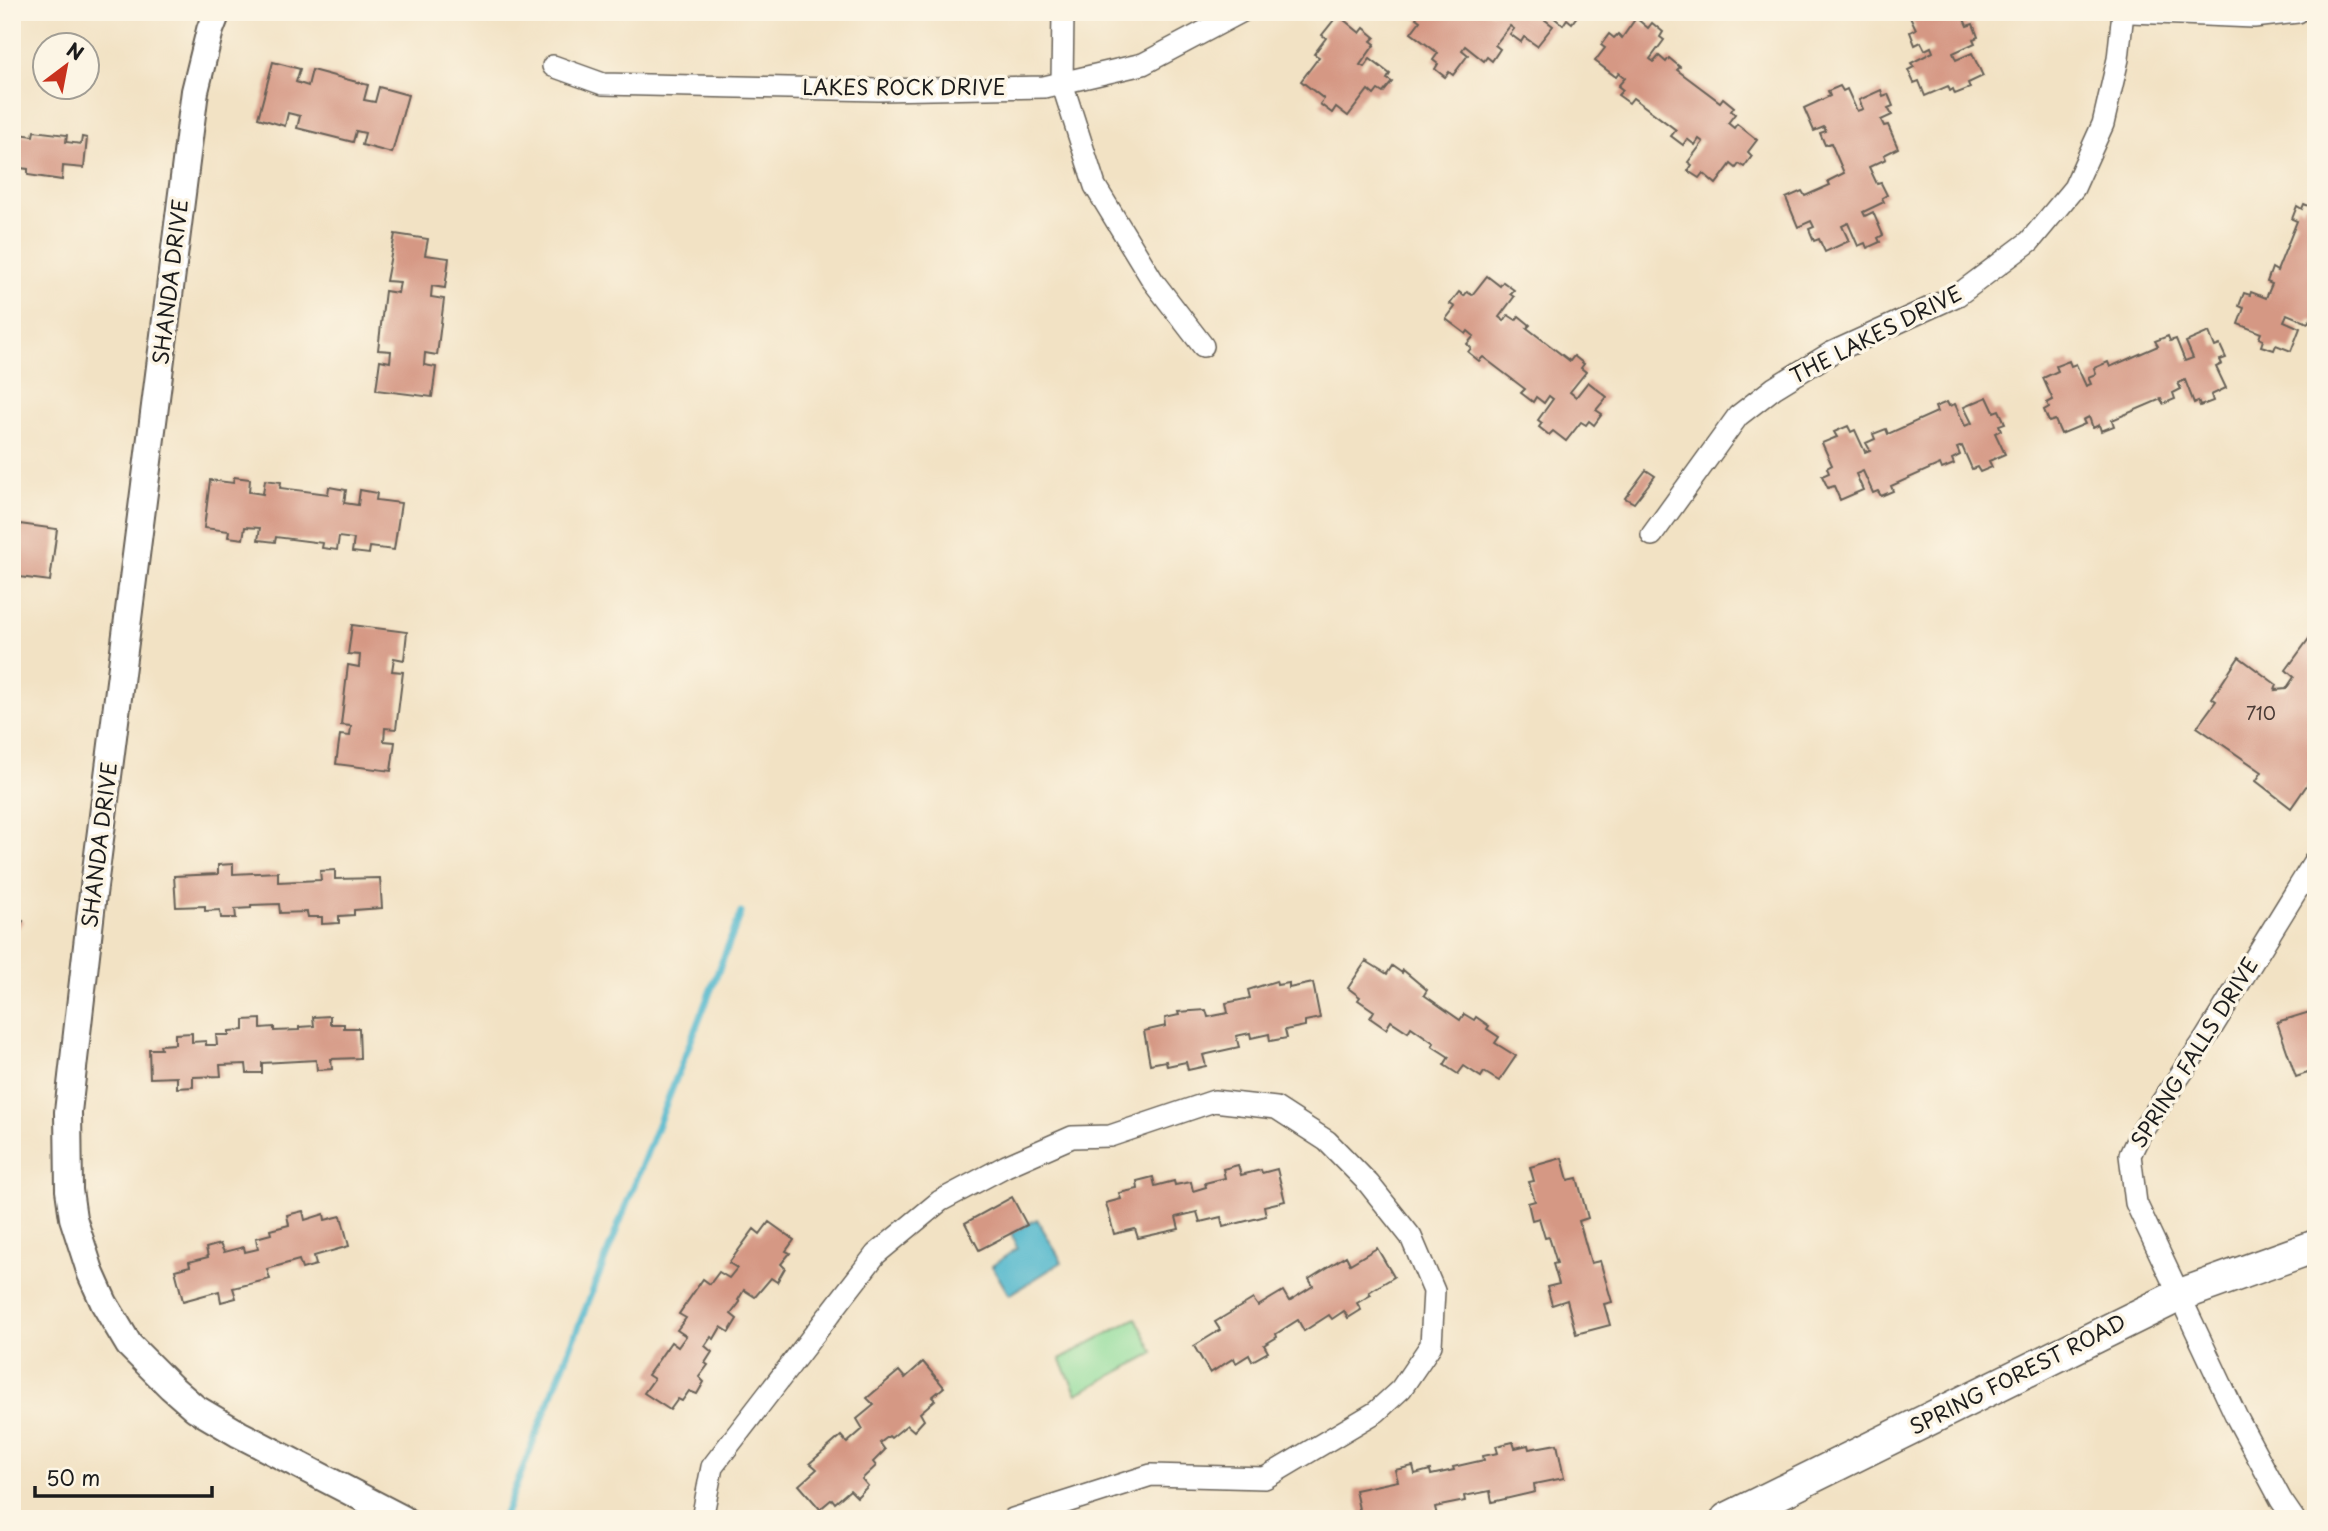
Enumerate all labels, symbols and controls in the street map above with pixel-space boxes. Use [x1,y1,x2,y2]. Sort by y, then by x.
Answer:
north arrow [32,32,102,102]
text: N [62,35,89,67]
street label: LAKES ROCK DRIVE [802,70,1006,102]
street label: SHANDA DRIVE [143,197,195,366]
street label: THE LAKES DRIVE [1784,276,1967,390]
house number: 710 [2246,699,2276,726]
street label: SHANDA DRIVE [72,760,124,929]
street label: SPRING FALLS DRIVE [2122,950,2265,1154]
street label: SPRING FOREST ROAD [1903,1305,2131,1442]
scale bar [35,1454,212,1498]
text: 50 m [46,1461,100,1493]

